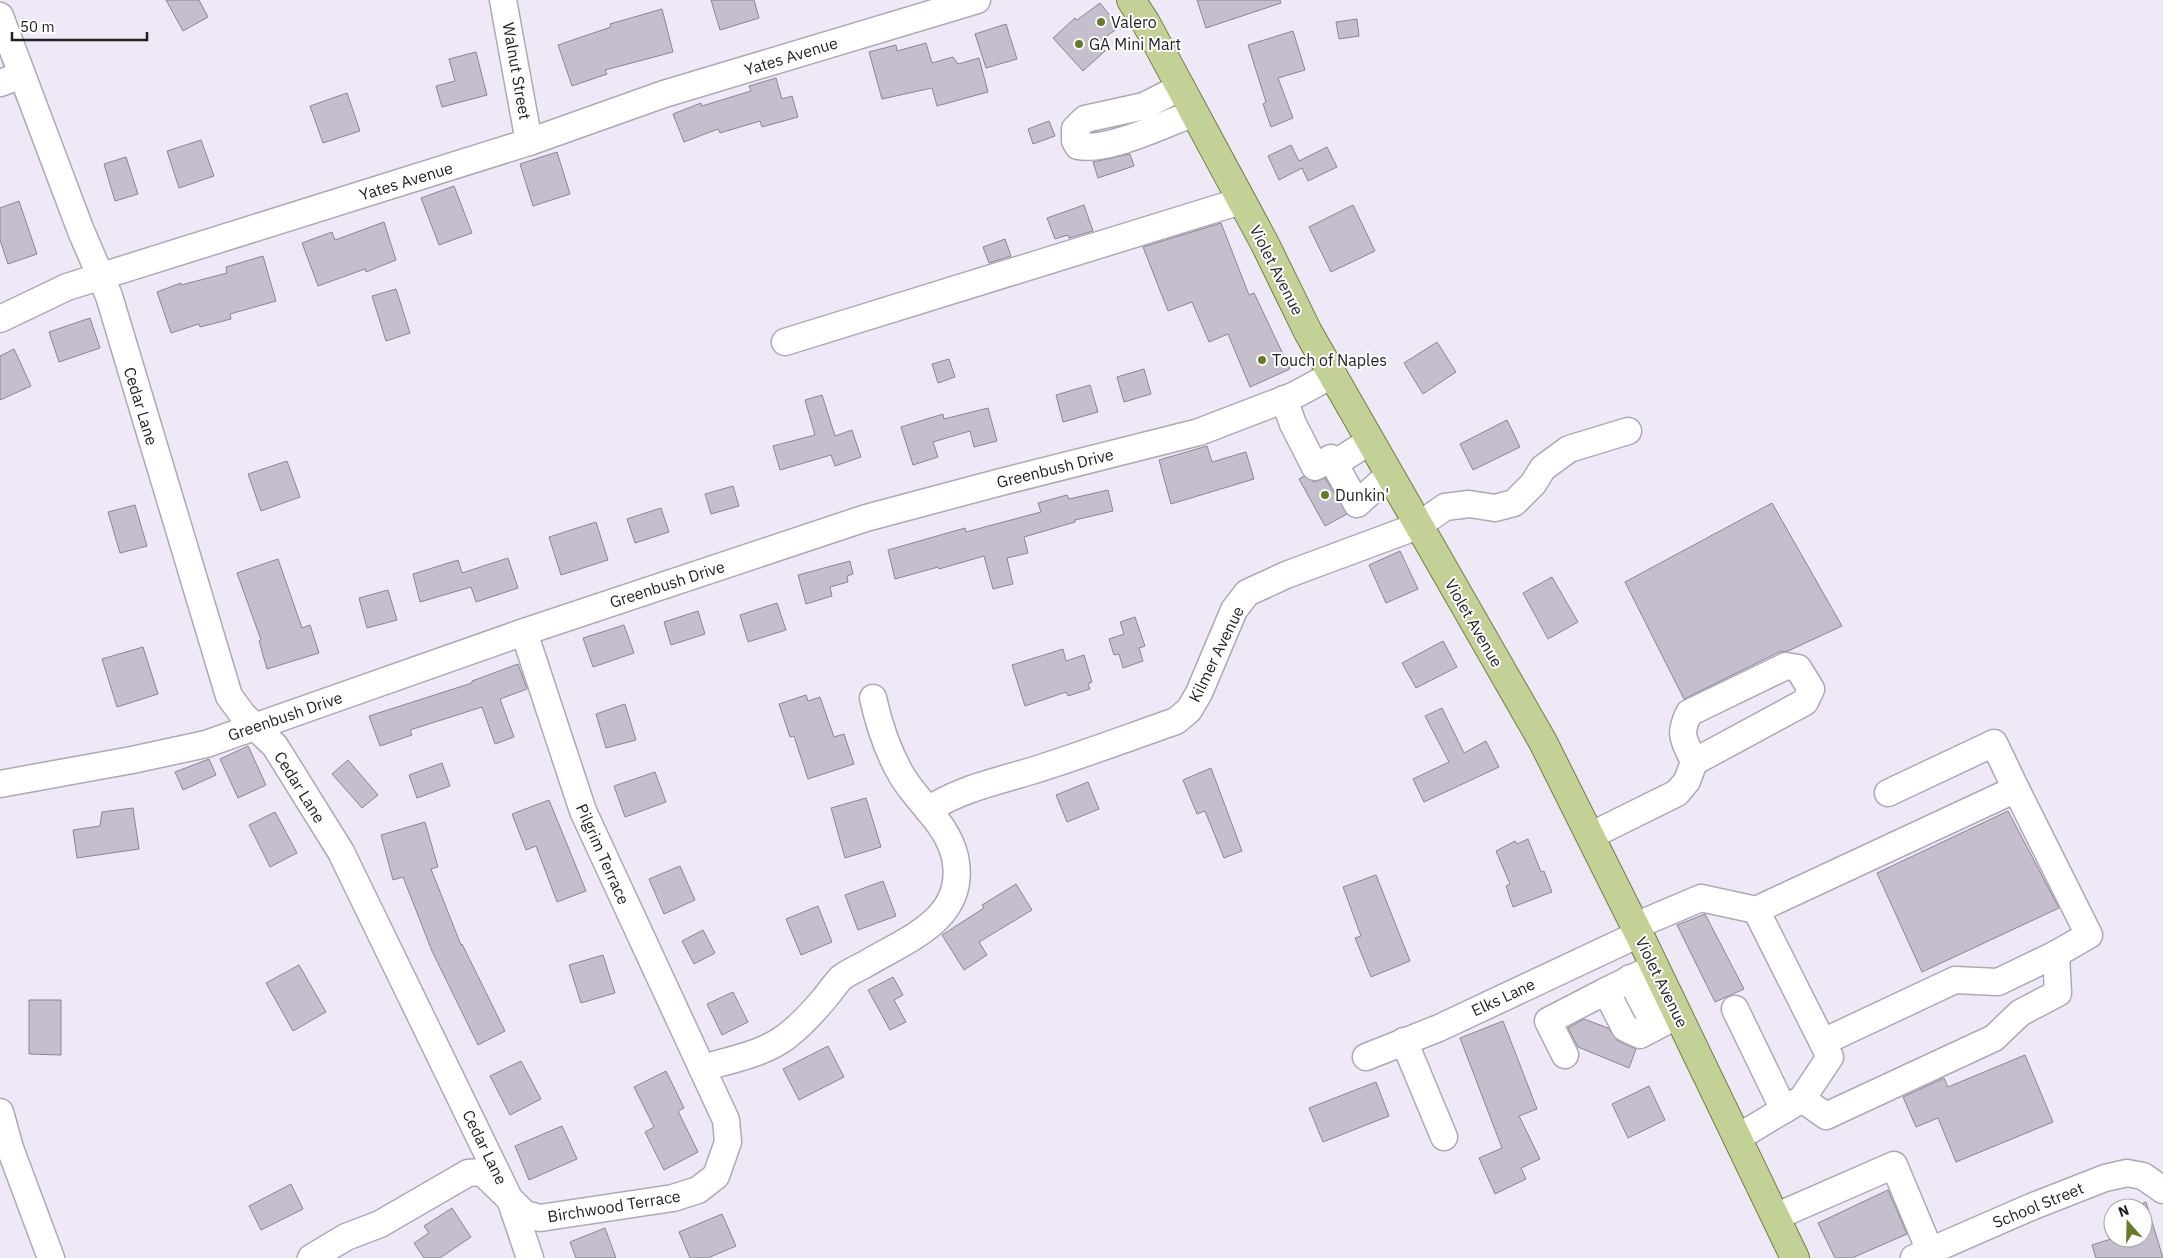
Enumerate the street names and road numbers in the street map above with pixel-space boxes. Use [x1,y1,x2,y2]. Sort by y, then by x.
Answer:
street label: Walnut Street [499,21,535,121]
street label: Yates Avenue [742,32,840,80]
street label: Yates Avenue [357,157,455,205]
street label: Violet Avenue [1246,222,1308,319]
street label: Cedar Lane [120,365,162,448]
street label: Greenbush Drive [994,444,1116,492]
street label: Greenbush Drive [607,556,727,612]
street label: Violet Avenue [1441,575,1507,671]
street label: Kilmer Avenue [1184,603,1248,705]
street label: Greenbush Drive [225,687,345,745]
street label: Cedar Lane [270,748,330,827]
street label: Pilgrim Terrace [572,801,634,908]
street label: Violet Avenue [1631,933,1693,1031]
street label: Elks Lane [1468,973,1538,1020]
street label: Cedar Lane [458,1106,512,1188]
street label: School Street [1990,1178,2086,1232]
street label: Birchwood Terrace [546,1186,682,1226]

